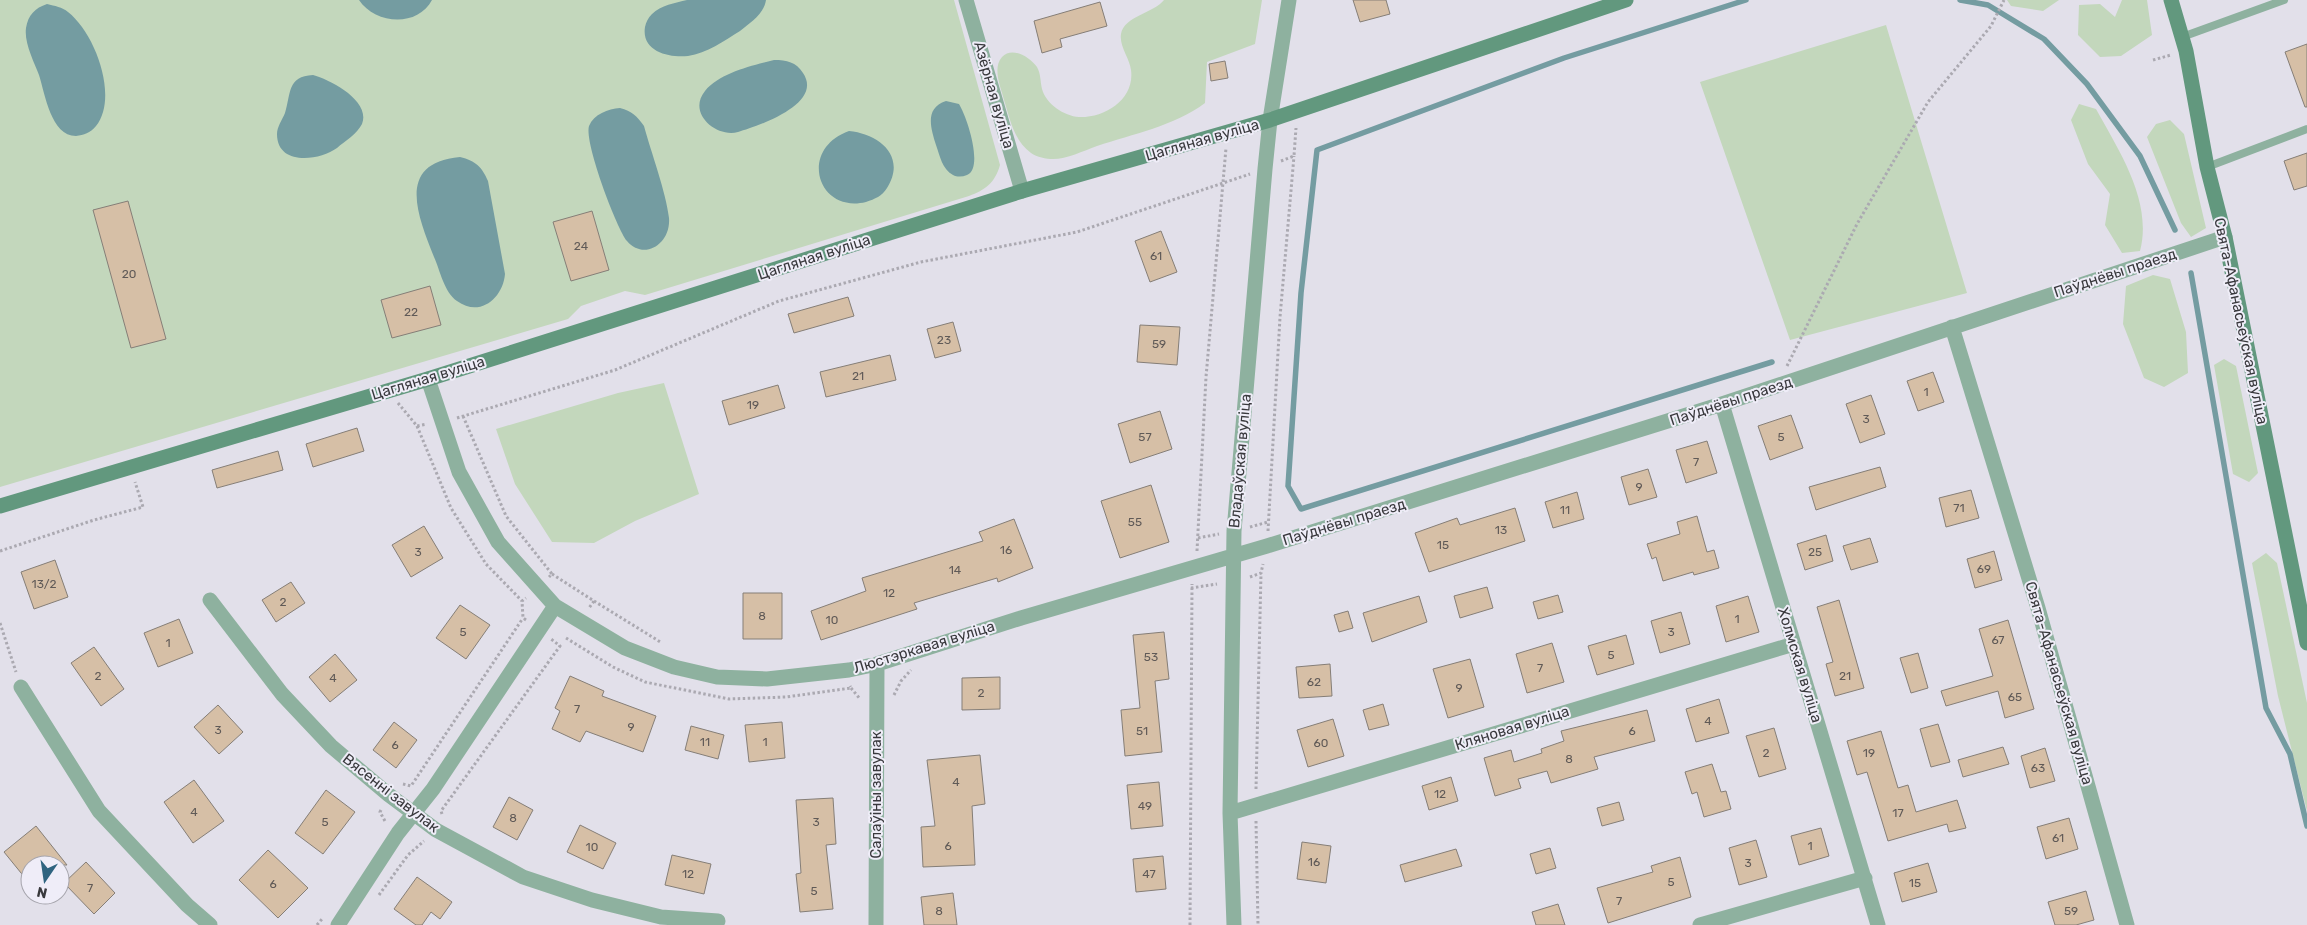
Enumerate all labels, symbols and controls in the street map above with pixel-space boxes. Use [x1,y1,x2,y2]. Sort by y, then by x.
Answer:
street label: Азёрная вуліца [970,39,1018,151]
street label: Цагляная вуліца [1143,115,1261,165]
street label: Свята-Афанасьеўская вуліца [2210,216,2272,426]
street label: Цагляная вуліца [755,230,873,284]
house number: 24 [574,239,589,253]
street label: Паўднёвы праезд [2052,245,2178,301]
house number: 61 [1150,249,1162,263]
house number: 20 [122,267,136,281]
house number: 22 [404,305,418,319]
house number: 23 [937,333,951,347]
house number: 59 [1152,337,1166,351]
street label: Цагляная вуліца [369,352,487,404]
house number: 21 [852,369,864,383]
street label: Паўднёвы праезд [1668,373,1794,429]
house number: 1 [1923,385,1929,399]
street label: Владаўская вуліца [1225,393,1255,529]
house number: 19 [747,398,759,412]
house number: 3 [1862,412,1870,426]
house number: 57 [1138,430,1152,444]
house number: 5 [1777,430,1785,444]
house number: 7 [1693,455,1699,469]
house number: 9 [1635,480,1643,494]
street label: Паўднёвы праезд [1280,495,1408,549]
house number: 71 [1953,501,1965,515]
house number: 11 [1560,503,1570,517]
house number: 55 [1128,515,1142,529]
house number: 13 [1495,523,1507,537]
house number: 15 [1437,538,1449,552]
house number: 16 [1000,543,1012,557]
house number: 3 [414,545,422,559]
house number: 25 [1808,545,1822,559]
house number: 69 [1977,562,1991,576]
house number: 14 [949,563,962,577]
house number: 13/2 [32,577,56,591]
street label: Свята-Афанасьеўская вуліца [2021,579,2097,787]
house number: 12 [883,586,895,600]
house number: 2 [279,595,287,609]
street label: Холмская вуліца [1774,605,1826,725]
house number: 8 [758,609,766,623]
house number: 1 [1734,612,1740,626]
house number: 10 [826,613,838,627]
street label: Люстэркавая вуліца [851,617,997,677]
house number: 5 [459,625,467,639]
house number: 3 [1667,625,1675,639]
house number: 67 [1991,633,2005,647]
house number: 1 [165,636,171,650]
house number: 5 [1607,648,1615,662]
house number: 53 [1144,650,1158,664]
house number: 7 [1537,661,1543,675]
house number: 2 [94,669,102,683]
house number: 21 [1839,669,1851,683]
house number: 4 [329,671,337,685]
house number: 62 [1307,675,1321,689]
house number: 9 [1455,681,1463,695]
house number: 2 [977,686,985,700]
house number: 65 [2008,690,2022,704]
house number: 7 [574,702,580,716]
street label: Кляновая вуліца [1453,702,1571,754]
house number: 4 [1704,714,1712,728]
house number: 9 [627,720,635,734]
house number: 3 [214,723,222,737]
house number: 51 [1136,724,1148,738]
house number: 6 [1628,724,1636,738]
street label: Салаўіны завулак [867,731,885,859]
house number: 11 [700,735,710,749]
house number: 1 [762,735,768,749]
house number: 60 [1314,736,1328,750]
house number: 6 [391,738,399,752]
house number: 2 [1762,746,1770,760]
house number: 19 [1863,746,1875,760]
street label: Вясенні завулак [339,750,443,836]
house number: 8 [1565,752,1573,766]
house number: 63 [2031,761,2045,775]
house number: 4 [952,775,960,789]
house number: 12 [1434,787,1446,801]
house number: 49 [1138,799,1152,813]
house number: 4 [190,805,198,819]
house number: 17 [1892,806,1904,820]
house number: 8 [509,811,517,825]
house number: 5 [321,815,329,829]
house number: 3 [812,815,820,829]
house number: 61 [2052,831,2064,845]
house number: 6 [944,839,952,853]
house number: 1 [1807,839,1813,853]
house number: 10 [586,840,598,854]
north arrow [20,855,70,905]
house number: 16 [1308,855,1320,869]
house number: 3 [1744,856,1752,870]
house number: 12 [682,867,694,881]
house number: 47 [1142,867,1156,881]
house number: 5 [1667,875,1675,889]
house number: 15 [1909,876,1921,890]
house number: 6 [269,877,277,891]
house number: 7 [87,881,93,895]
text: N [35,883,49,902]
house number: 5 [810,884,818,898]
house number: 7 [1616,894,1622,908]
house number: 8 [935,904,943,918]
house number: 59 [2064,904,2078,918]

